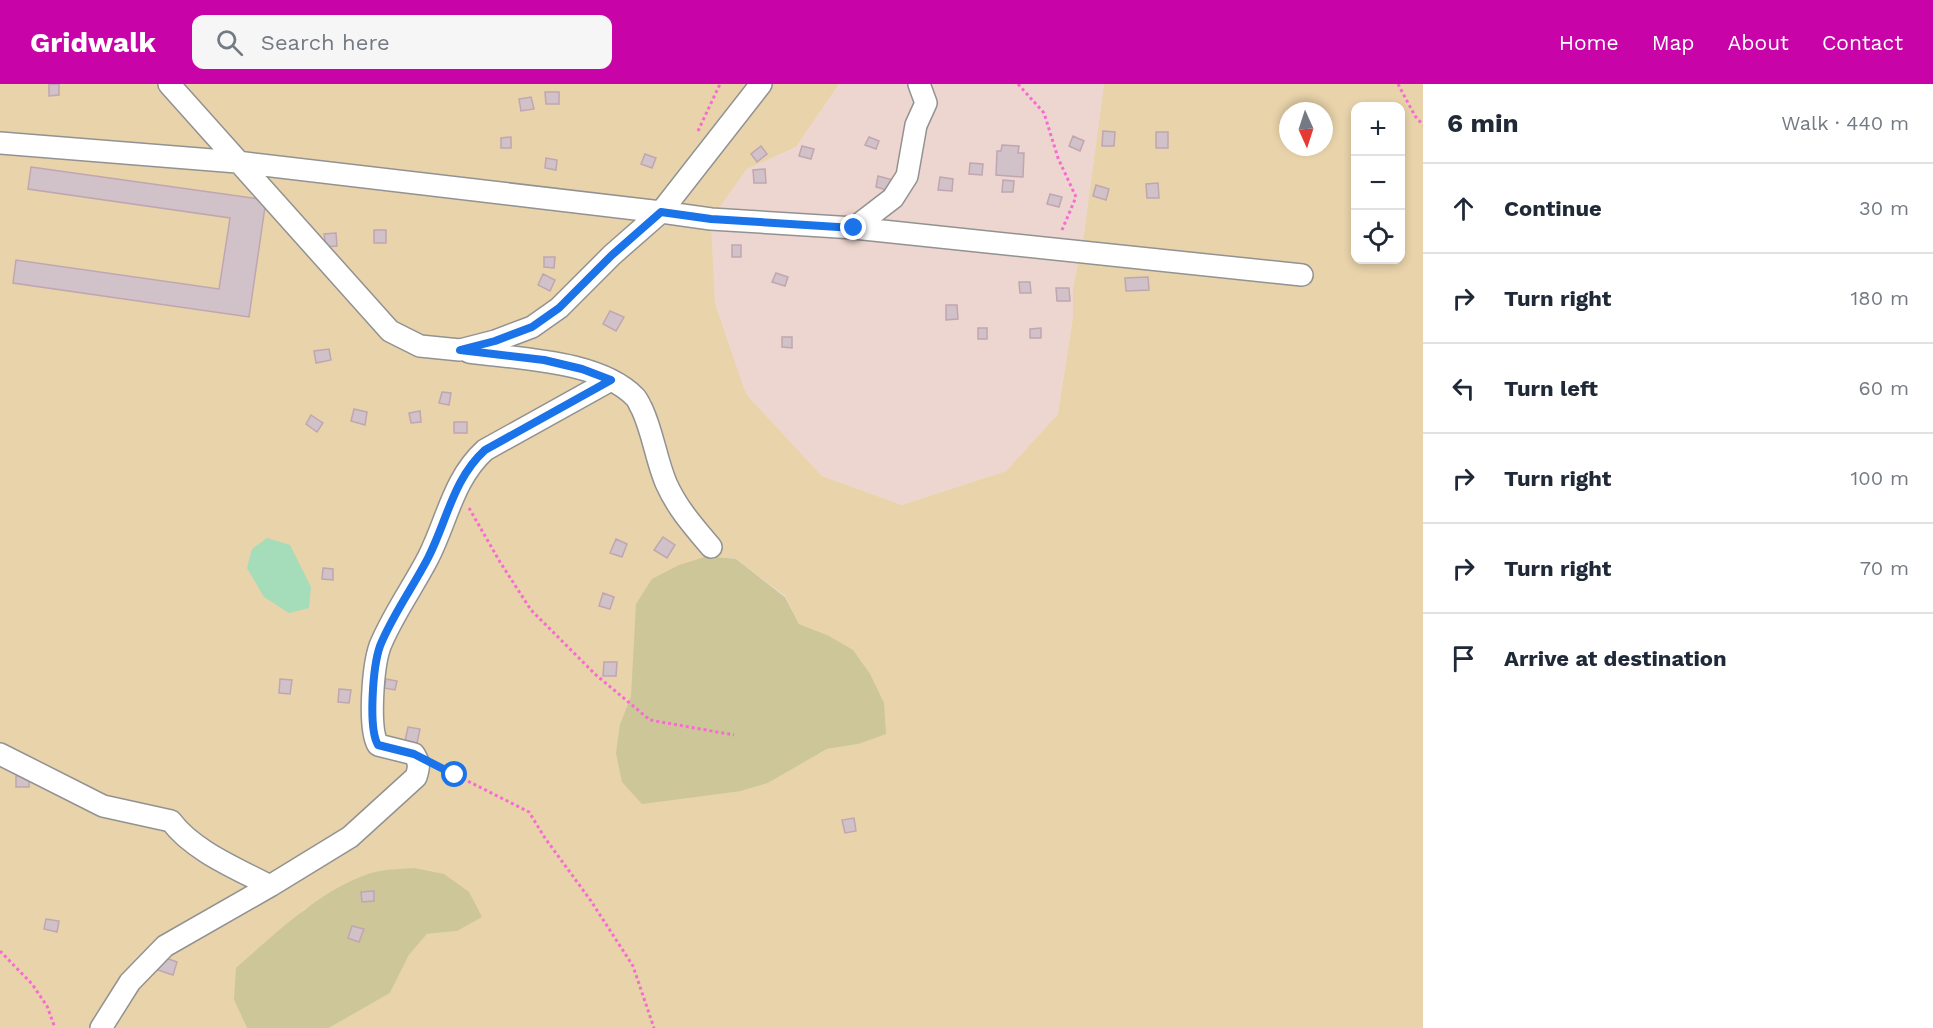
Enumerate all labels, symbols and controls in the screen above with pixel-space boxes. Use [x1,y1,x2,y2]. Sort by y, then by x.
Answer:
search box [192,15,612,69]
text: Gridwalk [30,26,156,59]
icon: search [213,26,246,59]
text: Search here [261,30,390,55]
text: Home [1559,30,1619,55]
text: Map [1652,30,1695,55]
text: About [1728,30,1789,55]
text: Contact [1822,30,1903,55]
north arrow [1279,102,1333,156]
map controls [1351,102,1405,264]
button: + [1351,102,1405,156]
text: 6 min [1447,108,1519,138]
text: Walk · 440 m [1781,111,1909,135]
button: − [1351,156,1405,210]
icon: ahead [1447,192,1480,225]
text: Continue [1504,196,1602,221]
text: 30 m [1859,196,1909,220]
button: locate [1351,210,1405,264]
route end [840,214,866,240]
icon: right [1447,282,1480,315]
text: Turn right [1504,286,1611,311]
text: 180 m [1851,286,1909,310]
icon: left [1447,372,1480,405]
text: Turn left [1504,376,1598,401]
text: 60 m [1859,376,1909,400]
icon: right [1447,462,1480,495]
text: Turn right [1504,466,1611,491]
text: 100 m [1850,466,1909,490]
icon: right [1447,552,1480,585]
text: Turn right [1504,556,1611,581]
text: 70 m [1860,556,1909,580]
icon: arrive [1447,642,1480,675]
text: Arrive at destination [1504,646,1727,671]
route start [441,761,467,787]

